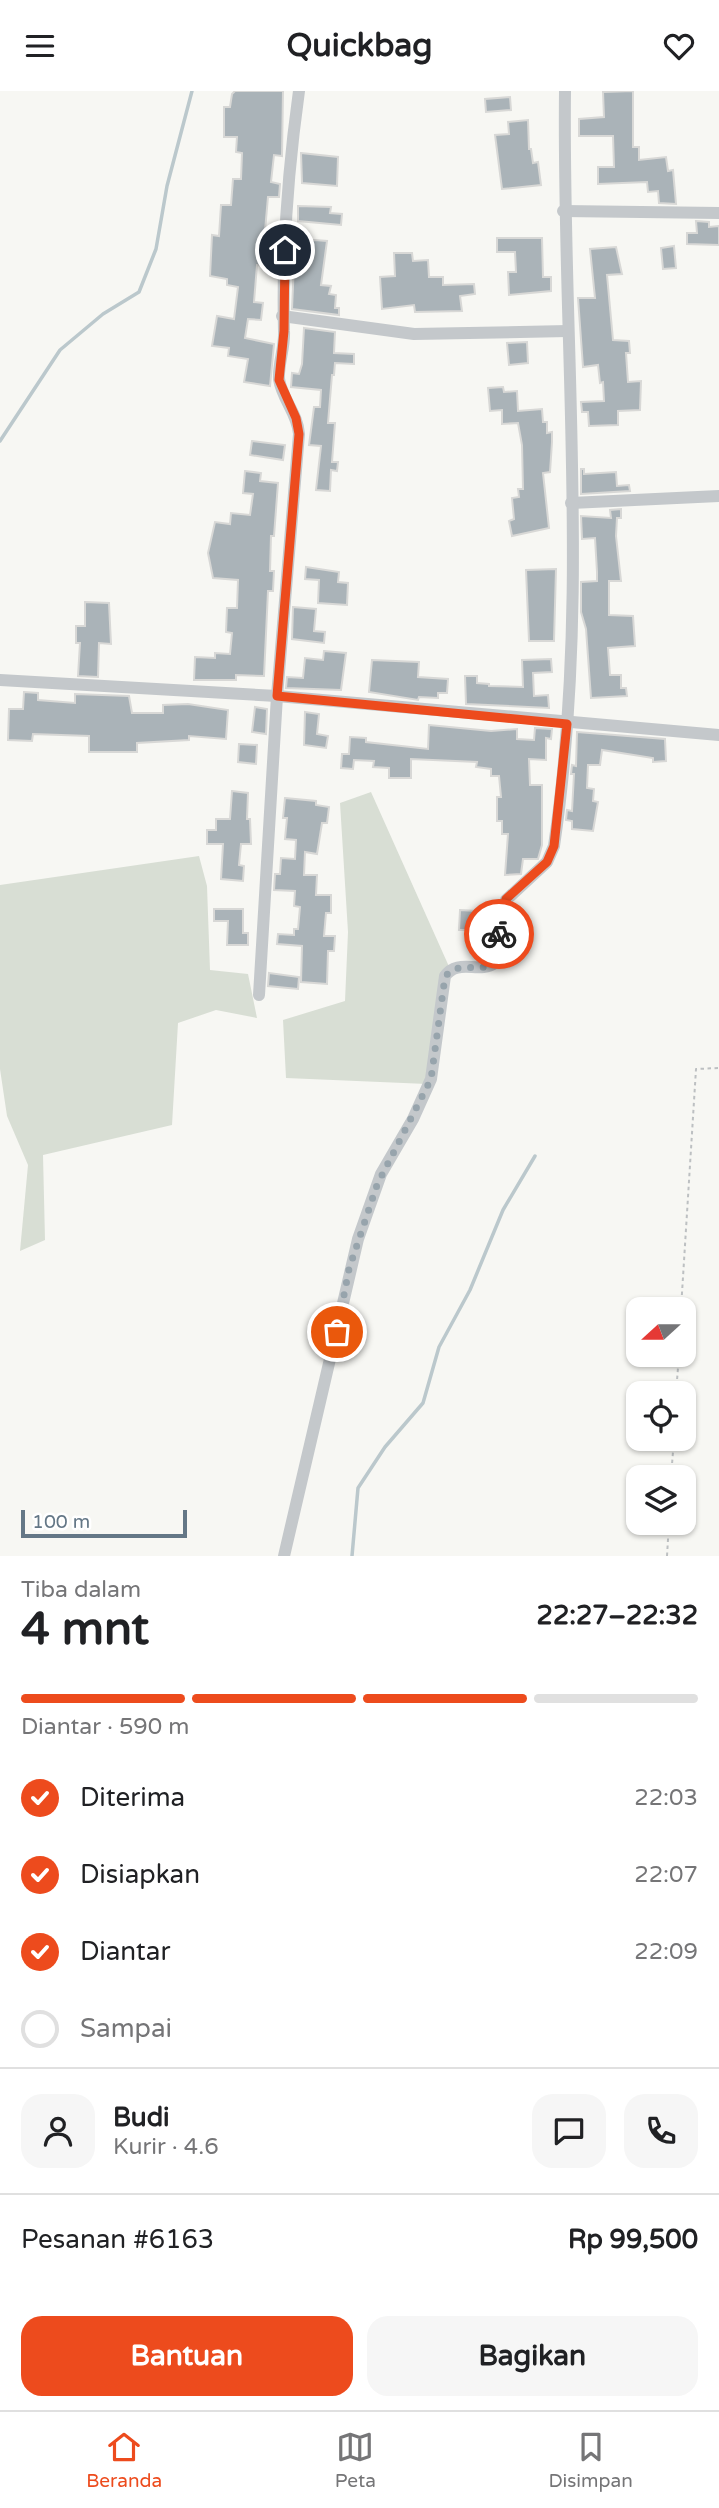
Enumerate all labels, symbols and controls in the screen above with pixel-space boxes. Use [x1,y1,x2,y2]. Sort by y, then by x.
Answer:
icon: menu [21,27,59,65]
text: Quickbag [286,27,433,65]
icon: heart [660,27,698,65]
pin [255,220,315,280]
icon: home [266,231,304,269]
courier [464,899,534,969]
icon: bike [480,915,518,953]
north arrow [626,1297,696,1367]
map controls [626,1297,696,1535]
pin [307,1302,367,1362]
icon: bag [318,1313,356,1351]
button: locate [626,1381,696,1451]
button: layers [626,1465,696,1535]
scale bar [21,1507,187,1539]
text: 100 m [32,1511,90,1533]
text: Tiba dalam [21,1576,141,1604]
text: 22:27–22:32 [537,1600,698,1631]
text: 4 mnt [21,1602,149,1657]
text: Diantar · 590 m [21,1713,189,1741]
icon: check [21,1779,59,1817]
text: Diterima [80,1782,185,1813]
text: 22:03 [634,1784,698,1812]
icon: check [21,1856,59,1894]
text: Disiapkan [80,1859,200,1890]
text: 22:07 [634,1861,698,1889]
icon: check [21,1933,59,1971]
text: Diantar [80,1936,170,1967]
text: 22:09 [634,1938,698,1966]
text: Sampai [80,2013,172,2044]
button: person [21,2094,95,2168]
button: chat [532,2094,606,2168]
button: phone [624,2094,698,2168]
text: Budi [113,2102,170,2133]
text: Kurir · 4.6 [113,2133,219,2161]
text: Pesanan #6163 [21,2224,214,2255]
text: Rp 99,500 [568,2224,698,2255]
button: Bantuan [21,2316,353,2396]
button: Bagikan [367,2316,698,2396]
tab: Beranda [86,2428,162,2492]
tab: Peta [335,2428,376,2492]
tab: Disimpan [548,2428,633,2492]

